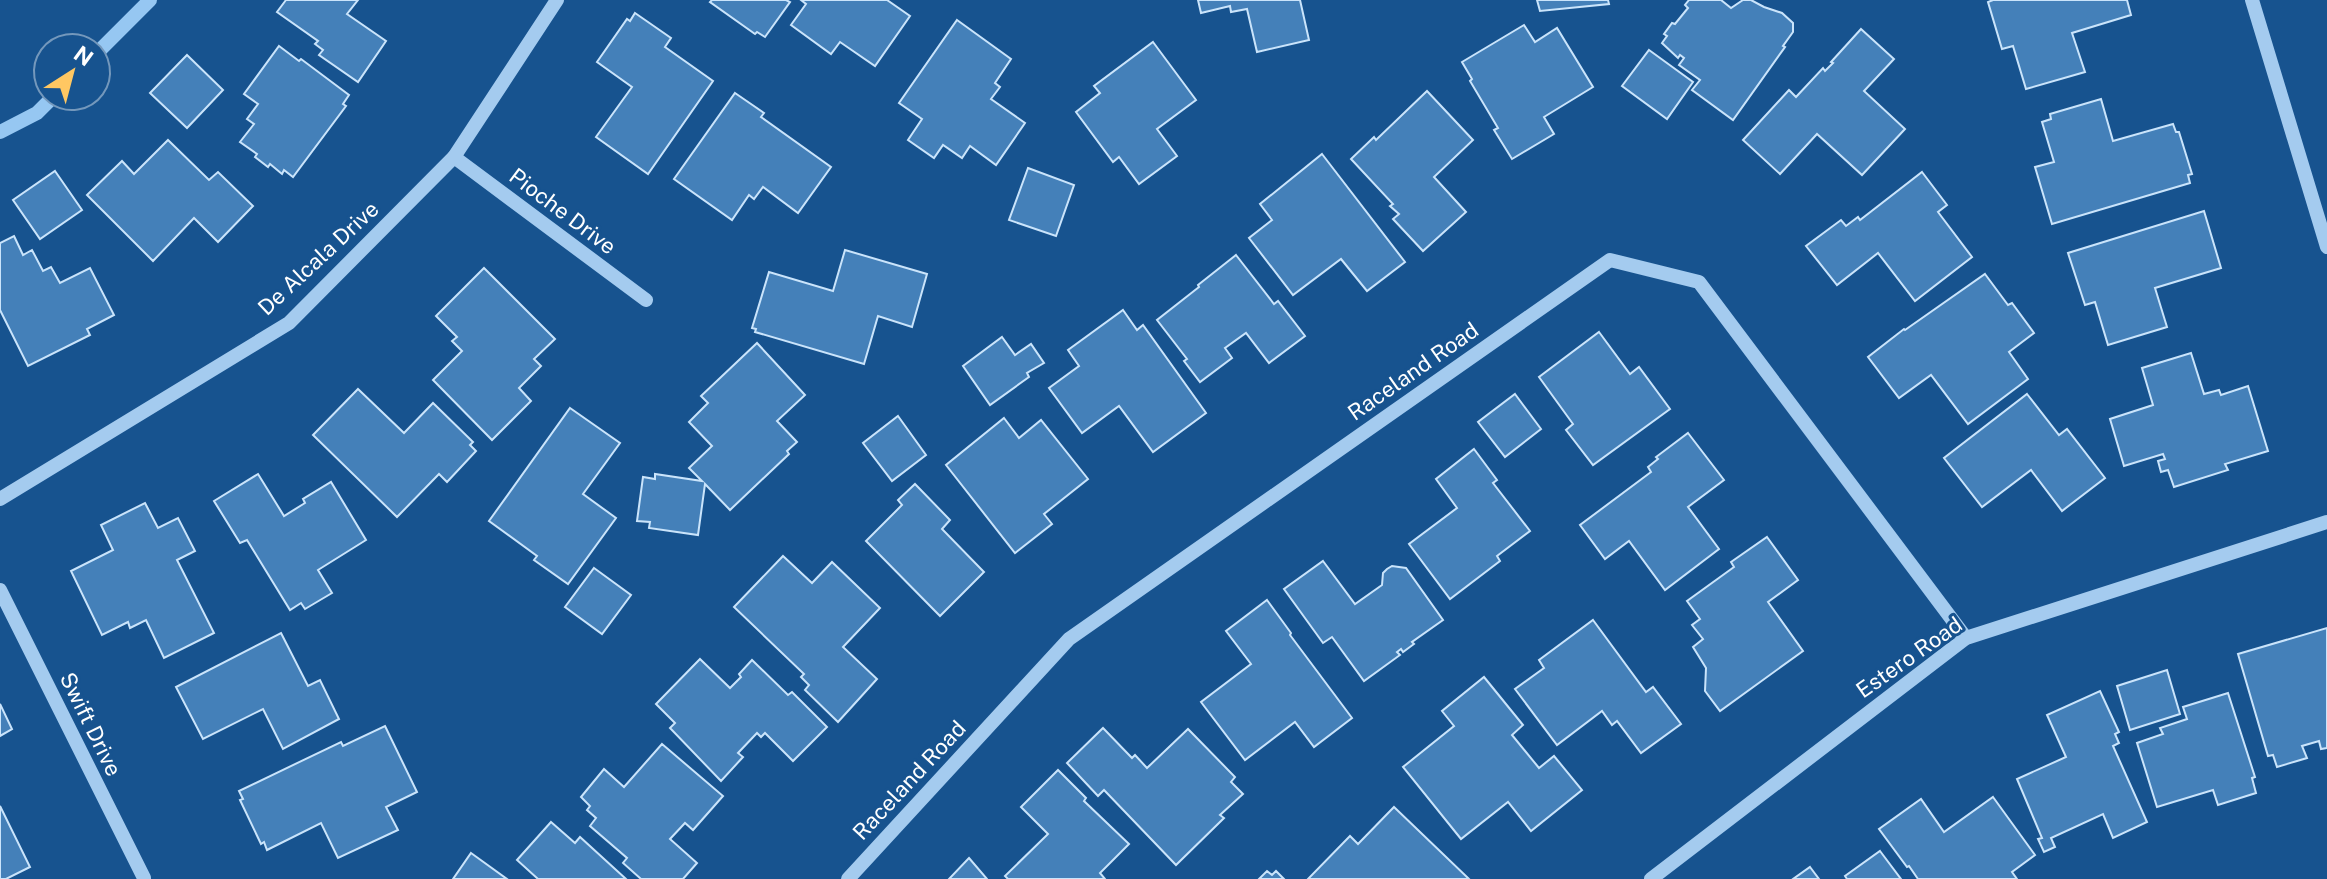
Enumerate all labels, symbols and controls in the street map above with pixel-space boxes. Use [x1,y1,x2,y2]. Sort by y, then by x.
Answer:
north arrow [32,32,112,112]
text: N [69,40,98,71]
street label: Pioche Drive [505,162,621,260]
street label: De Alcala Drive [252,196,384,320]
street label: Raceland Road [1343,316,1483,426]
street label: Estero Road [1851,611,1967,703]
street label: Swift Drive [55,668,127,780]
street label: Raceland Road [847,715,971,845]

